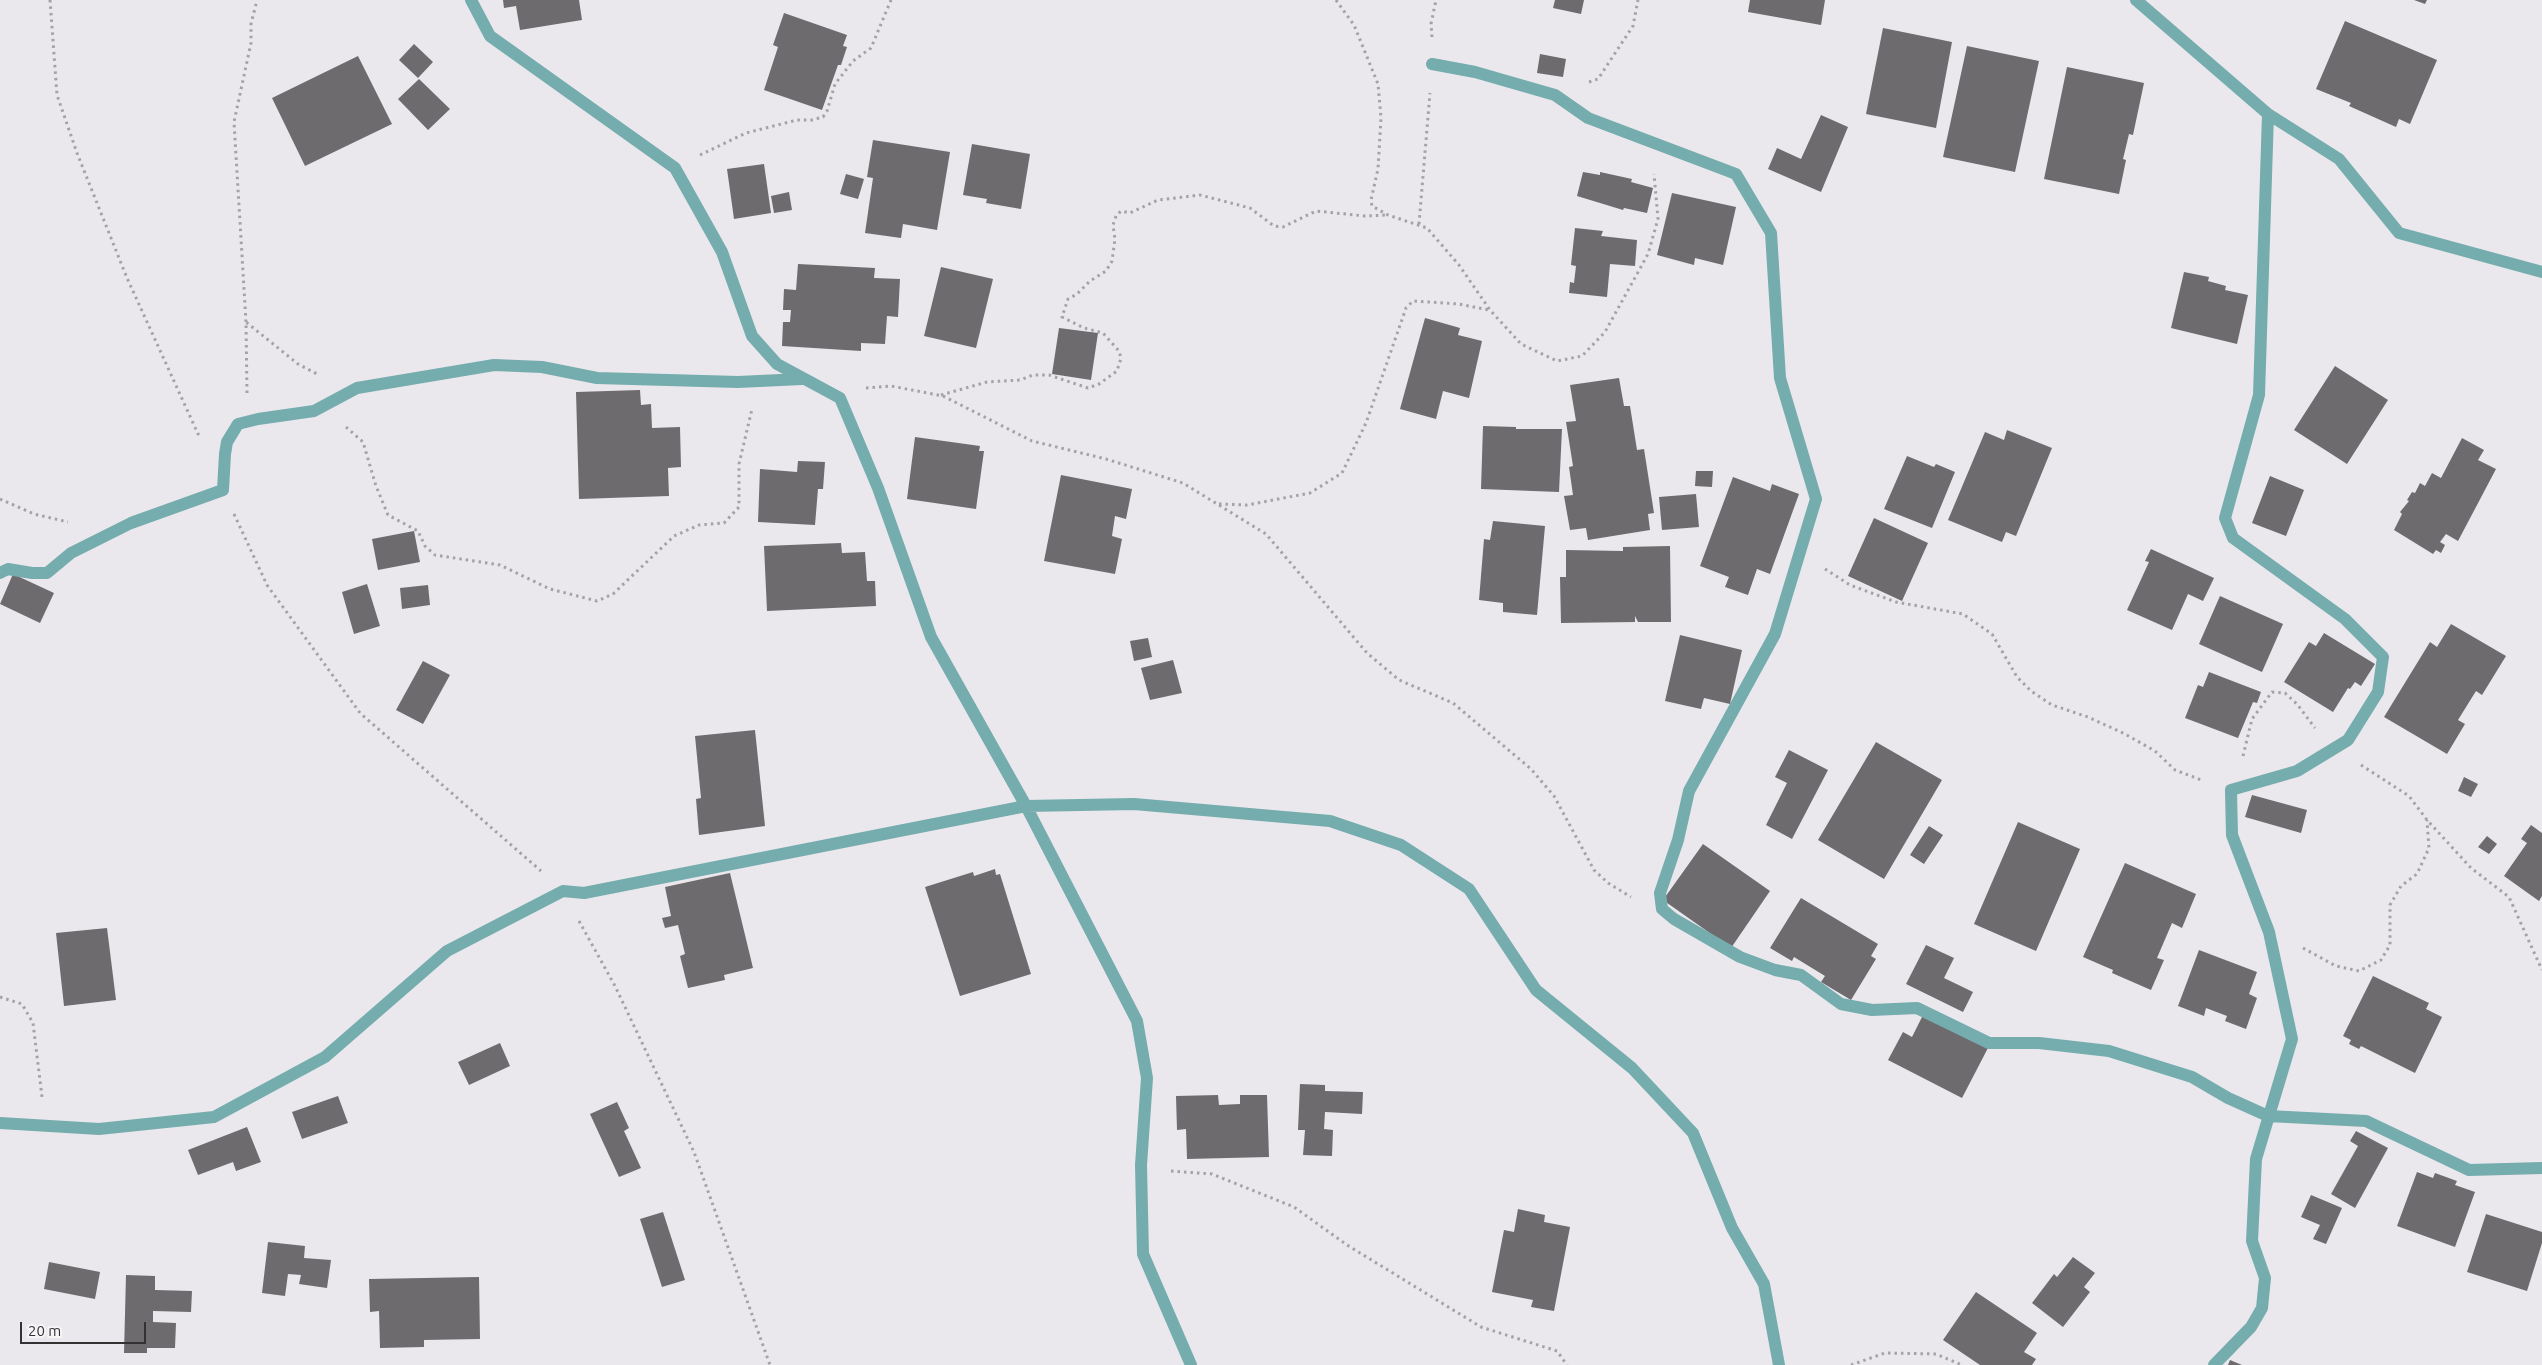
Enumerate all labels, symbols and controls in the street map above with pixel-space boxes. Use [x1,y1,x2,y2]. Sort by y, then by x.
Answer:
scale bar [22,1312,149,1344]
text: 20 m [28,1322,61,1339]

